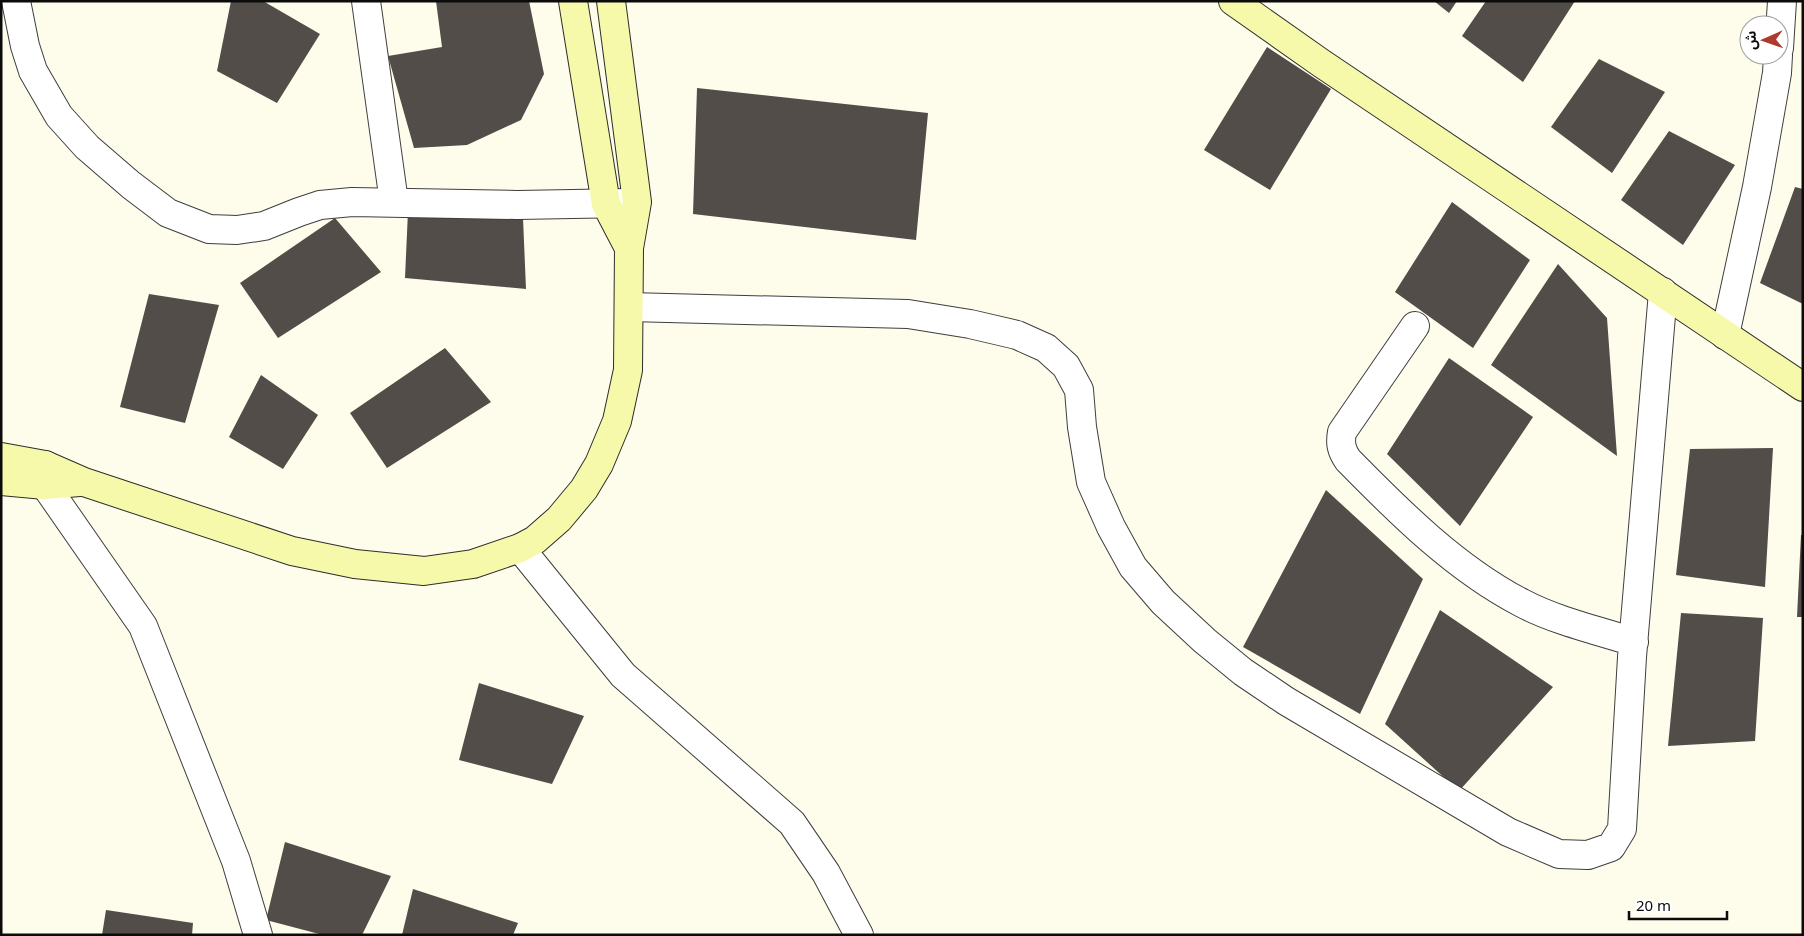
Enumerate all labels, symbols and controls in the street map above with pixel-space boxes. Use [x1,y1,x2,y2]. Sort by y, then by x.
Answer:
north arrow [1739,15,1789,65]
text: ش [1737,30,1766,51]
scale bar [1629,888,1726,920]
text: 20 m [1636,890,1671,922]

